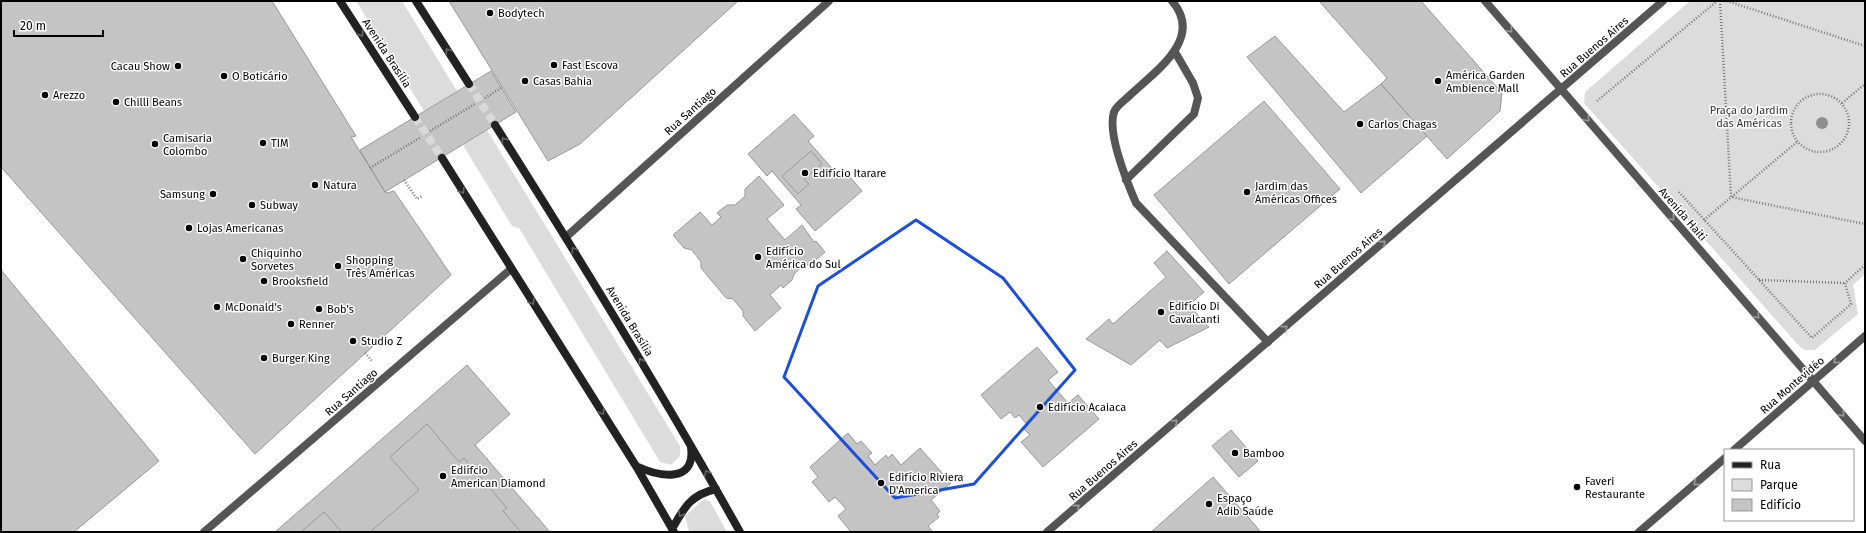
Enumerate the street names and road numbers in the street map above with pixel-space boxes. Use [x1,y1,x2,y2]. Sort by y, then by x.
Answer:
street label: Rua Buenos Aires [1557,14,1631,81]
street label: Avenida Brasília [359,16,414,90]
street label: Rua Santiago [662,85,719,138]
street label: Avenida Haiti [1656,185,1709,244]
street label: Rua Buenos Aires [1311,225,1385,292]
street label: Avenida Brasília [603,284,656,359]
street label: Rua Montevidéo [1758,354,1827,417]
street label: Rua Santiago [322,366,380,419]
street label: Rua Buenos Aires [1066,437,1140,504]

